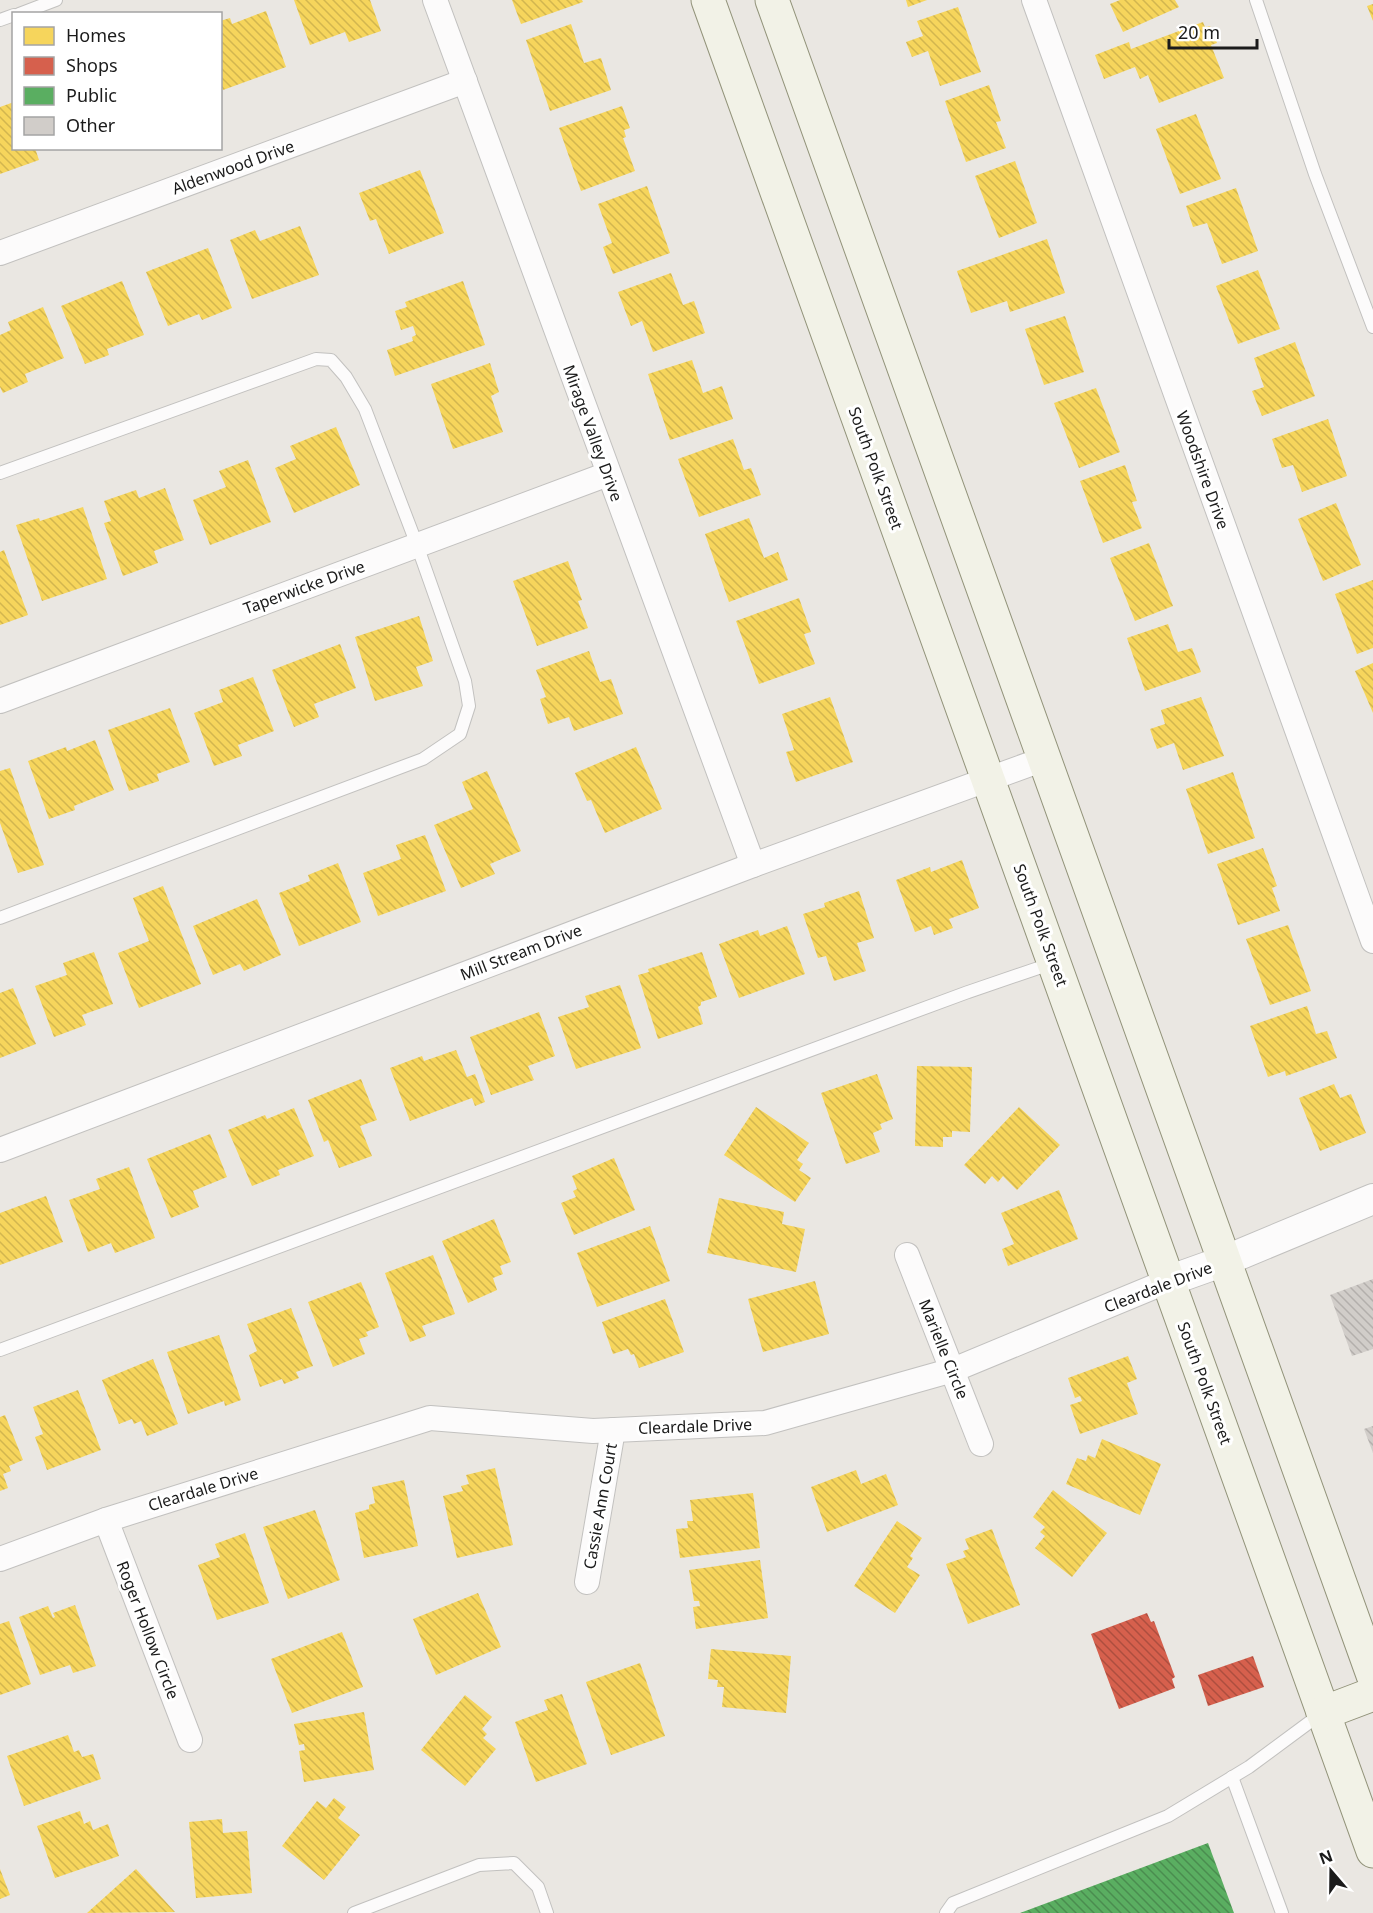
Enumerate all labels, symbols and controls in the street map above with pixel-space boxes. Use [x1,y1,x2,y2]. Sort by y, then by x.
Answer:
legend [12,12,222,150]
scale bar [1169,12,1258,50]
text: 20 m [1178,20,1220,44]
text: Homes [66,23,126,47]
text: Shops [66,53,118,77]
text: Public [66,83,117,107]
text: Other [66,113,116,137]
street label: Aldenwood Drive [169,135,297,199]
street label: Mirage Valley Drive [558,362,628,504]
street label: South Polk Street [844,404,908,533]
street label: Woodshire Drive [1171,408,1235,532]
street label: Taperwicke Drive [240,555,368,619]
street label: South Polk Street [1009,861,1073,990]
street label: Mill Stream Drive [457,919,585,985]
street label: Cleardale Drive [1101,1256,1215,1318]
street label: Marielle Circle [914,1296,974,1402]
street label: South Polk Street [1173,1319,1237,1448]
street label: Cleardale Drive [638,1413,752,1439]
street label: Cassie Ann Court [578,1441,622,1571]
street label: Cleardale Drive [145,1462,261,1516]
street label: Roger Hollow Circle [111,1558,185,1702]
north arrow [1301,1841,1361,1901]
text: N [1316,1844,1336,1869]

